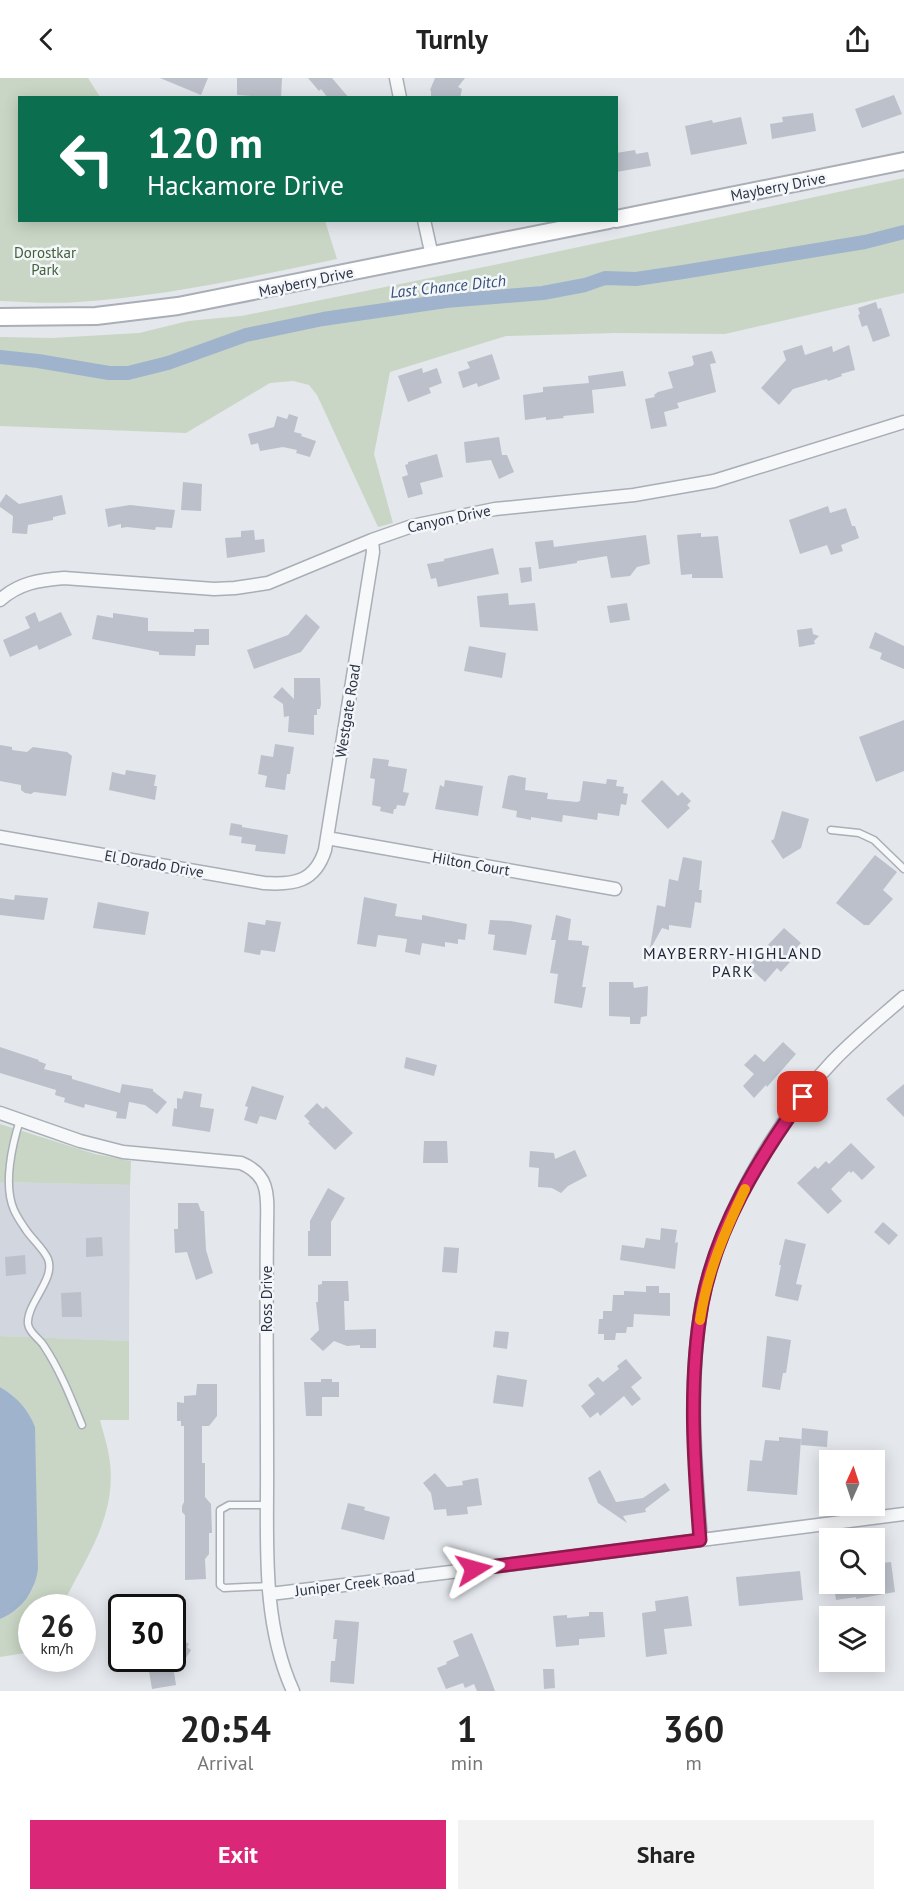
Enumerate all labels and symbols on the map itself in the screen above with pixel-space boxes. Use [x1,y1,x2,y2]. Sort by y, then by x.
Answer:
street label: Mayberry Drive [729,168,827,205]
park label: Dorostkar Park [14,243,76,279]
street label: Mayberry Drive [257,262,355,301]
water label: Last Chance Ditch [389,270,507,302]
street label: Canyon Drive [406,500,492,537]
street label: Westgate Road [331,663,364,759]
street label: El Dorado Drive [103,845,205,882]
street label: Hilton Court [431,847,511,880]
district label: MAYBERRY-HIGHLAND PARK [643,943,823,981]
pin [777,1071,828,1122]
street label: Ross Drive [257,1266,276,1332]
north arrow [819,1450,885,1516]
position arrow [442,1537,506,1601]
street label: Juniper Creek Road [293,1567,416,1600]
speed limit sign: 30 [108,1594,186,1672]

